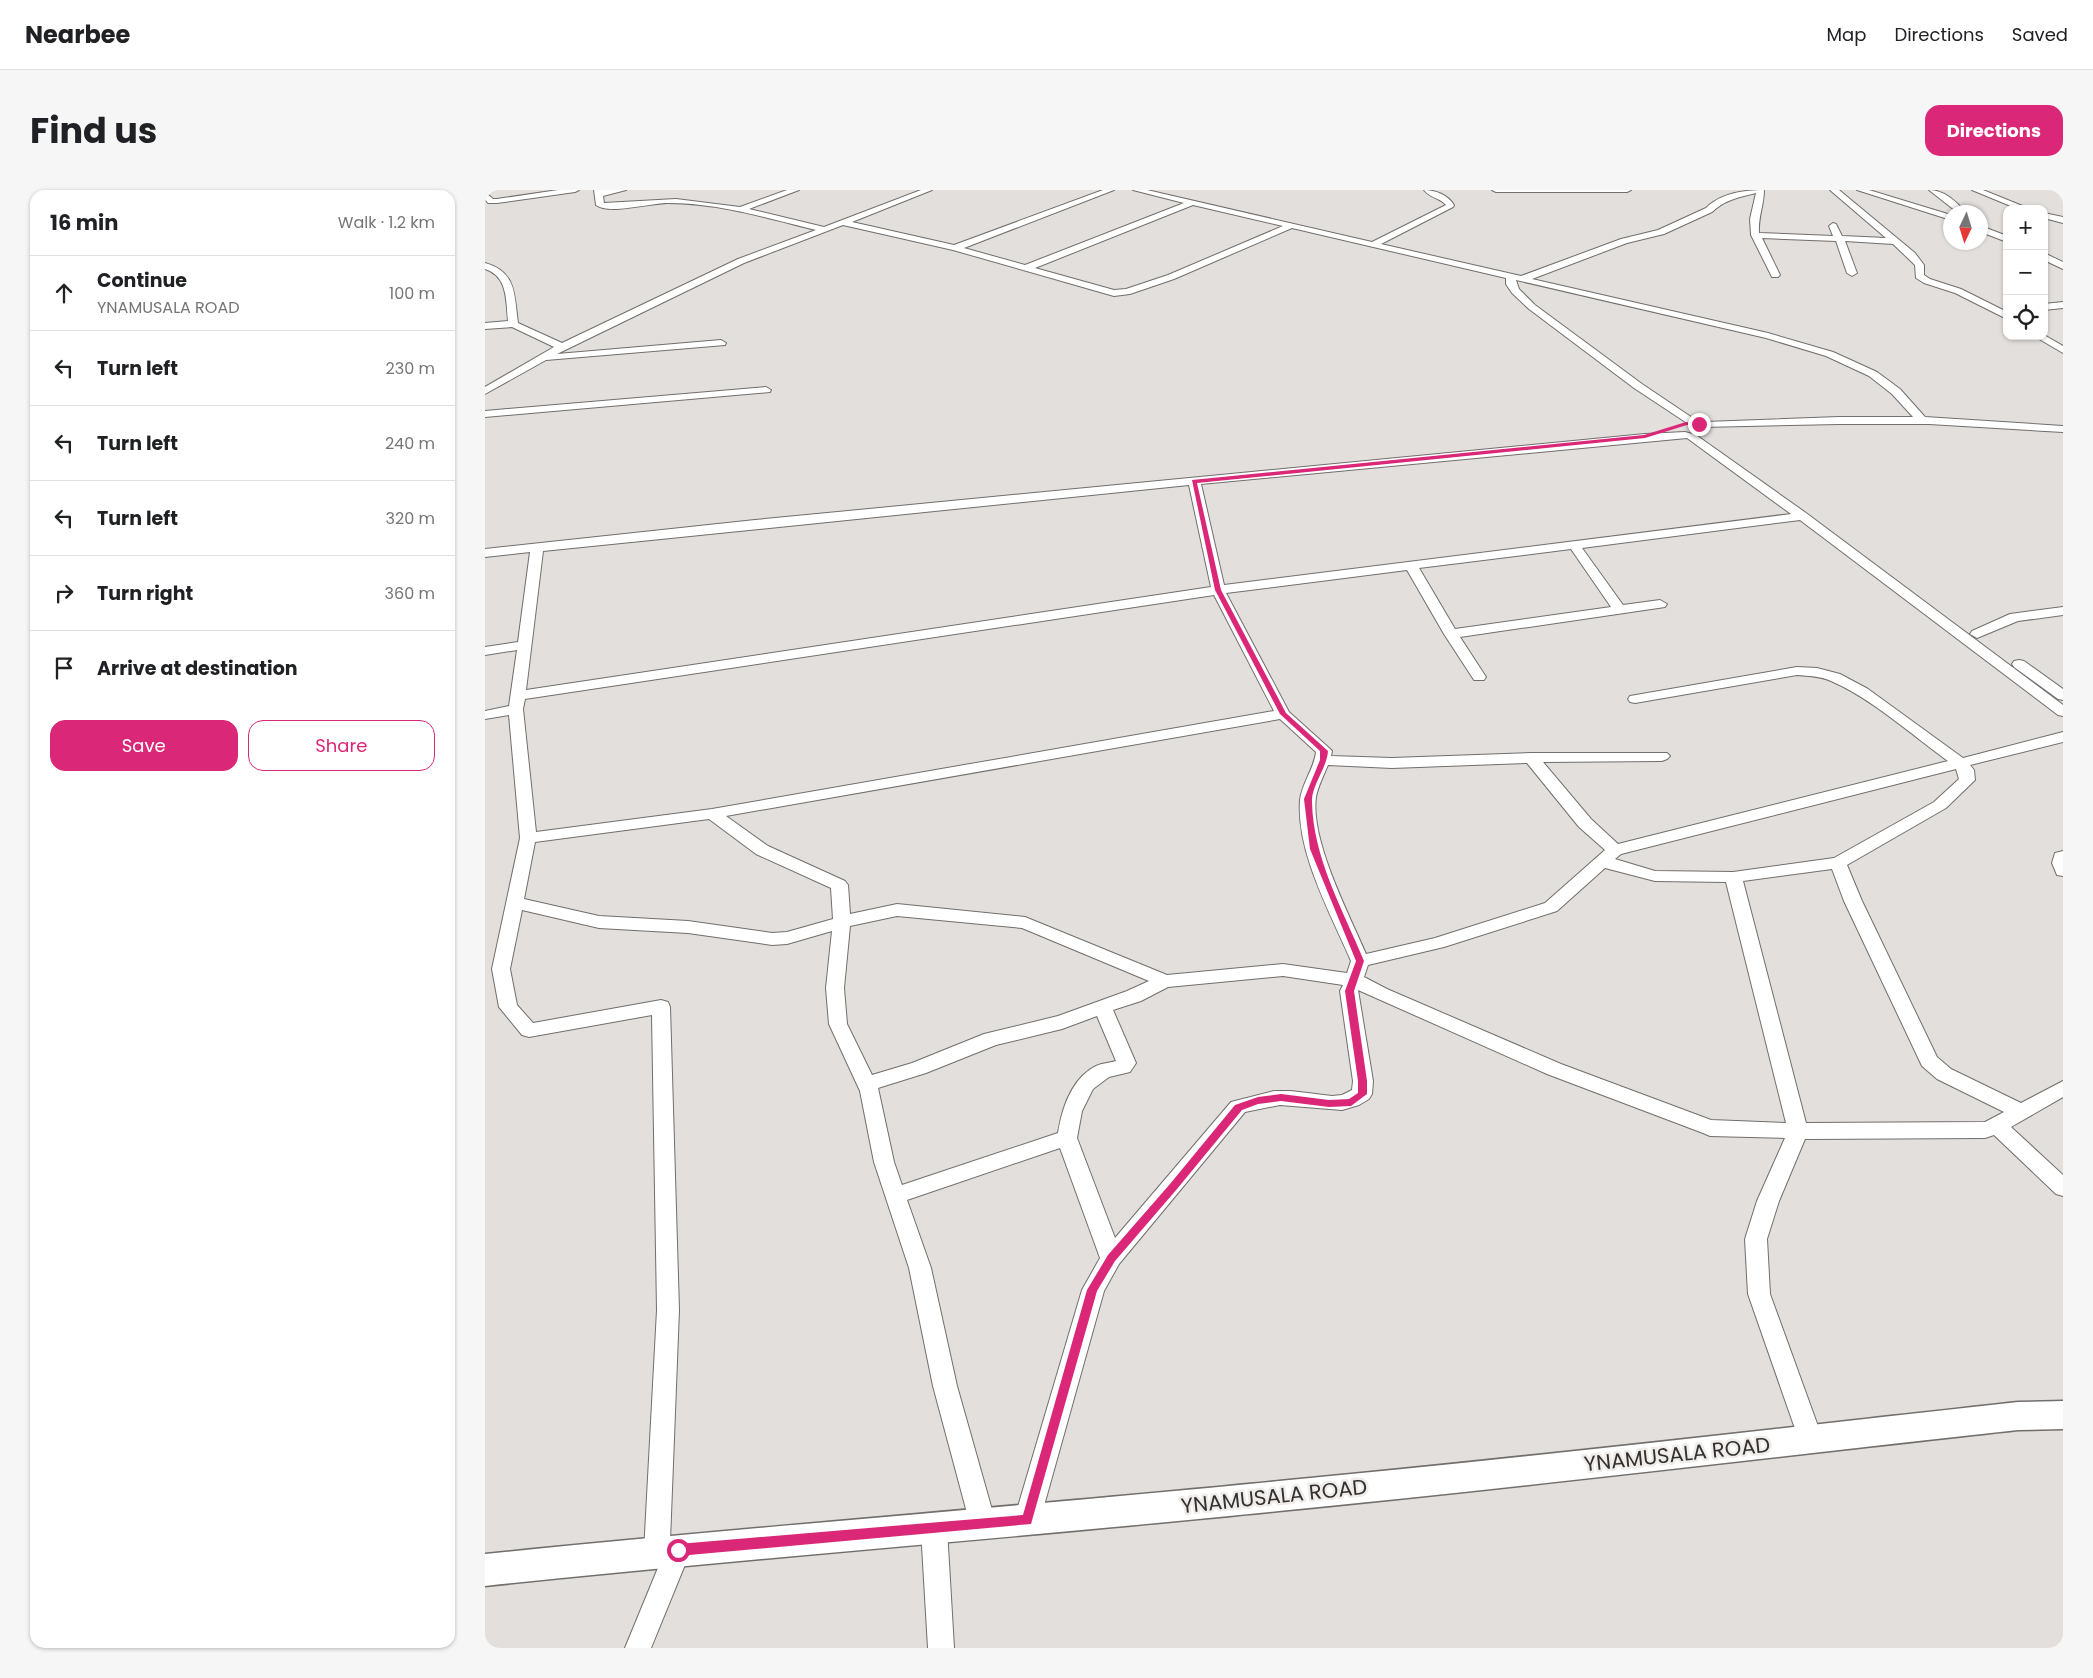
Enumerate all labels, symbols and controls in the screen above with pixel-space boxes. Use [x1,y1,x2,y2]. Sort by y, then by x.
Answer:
text: Nearbee [25,18,130,51]
text: Map [1827,22,1866,47]
text: Directions [1894,22,1984,47]
text: Saved [2012,22,2068,47]
button: Directions [1925,105,2063,156]
text: Find us [30,106,157,155]
north arrow [1943,205,1988,250]
map controls [2003,205,2048,340]
button: + [2003,205,2048,250]
text: 16 min [50,208,118,237]
text: Walk · 1.2 km [338,211,435,234]
button: − [2003,250,2048,295]
text: Continue [97,267,187,294]
icon: ahead [50,279,78,307]
text: 100 m [389,282,435,305]
button: locate [2003,295,2048,340]
text: YNAMUSALA ROAD [97,296,240,319]
icon: left [50,354,78,382]
text: Turn left [97,355,178,382]
text: 230 m [386,357,435,380]
route end [1688,413,1711,436]
icon: left [50,429,78,457]
text: Turn left [97,430,178,457]
text: 240 m [385,432,435,455]
icon: left [50,504,78,532]
text: Turn left [97,505,178,532]
text: 320 m [386,507,435,530]
icon: right [50,579,78,607]
text: Turn right [97,580,193,607]
text: 360 m [385,582,435,605]
icon: arrive [50,654,78,682]
text: Arrive at destination [97,655,298,682]
button: Save [50,720,238,771]
button: Share [248,720,435,771]
street label: YNAMUSALA ROAD [1582,1430,1772,1478]
street label: YNAMUSALA ROAD [1179,1472,1369,1520]
route start [667,1539,690,1562]

